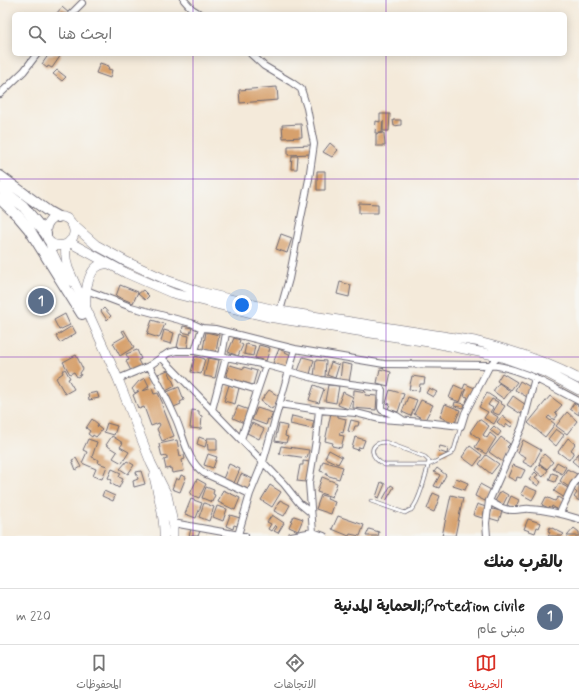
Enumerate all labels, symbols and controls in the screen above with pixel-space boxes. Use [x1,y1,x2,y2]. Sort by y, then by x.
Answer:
search box [12,12,567,56]
icon: search [26,23,48,45]
text: ابحث هنا [58,25,112,45]
pin: 1 [28,286,54,316]
your location [232,295,252,315]
text: بالقرب منك [484,551,563,573]
text: Protection civile;الحماية المدنية [334,597,525,617]
text: 220 m [16,608,51,625]
text: 1 [547,608,553,625]
text: مبنى عام [477,621,525,638]
tab: المحفوظات [76,652,121,694]
tab: الاتجاهات [274,652,316,694]
tab: الخريطة [469,652,503,694]

